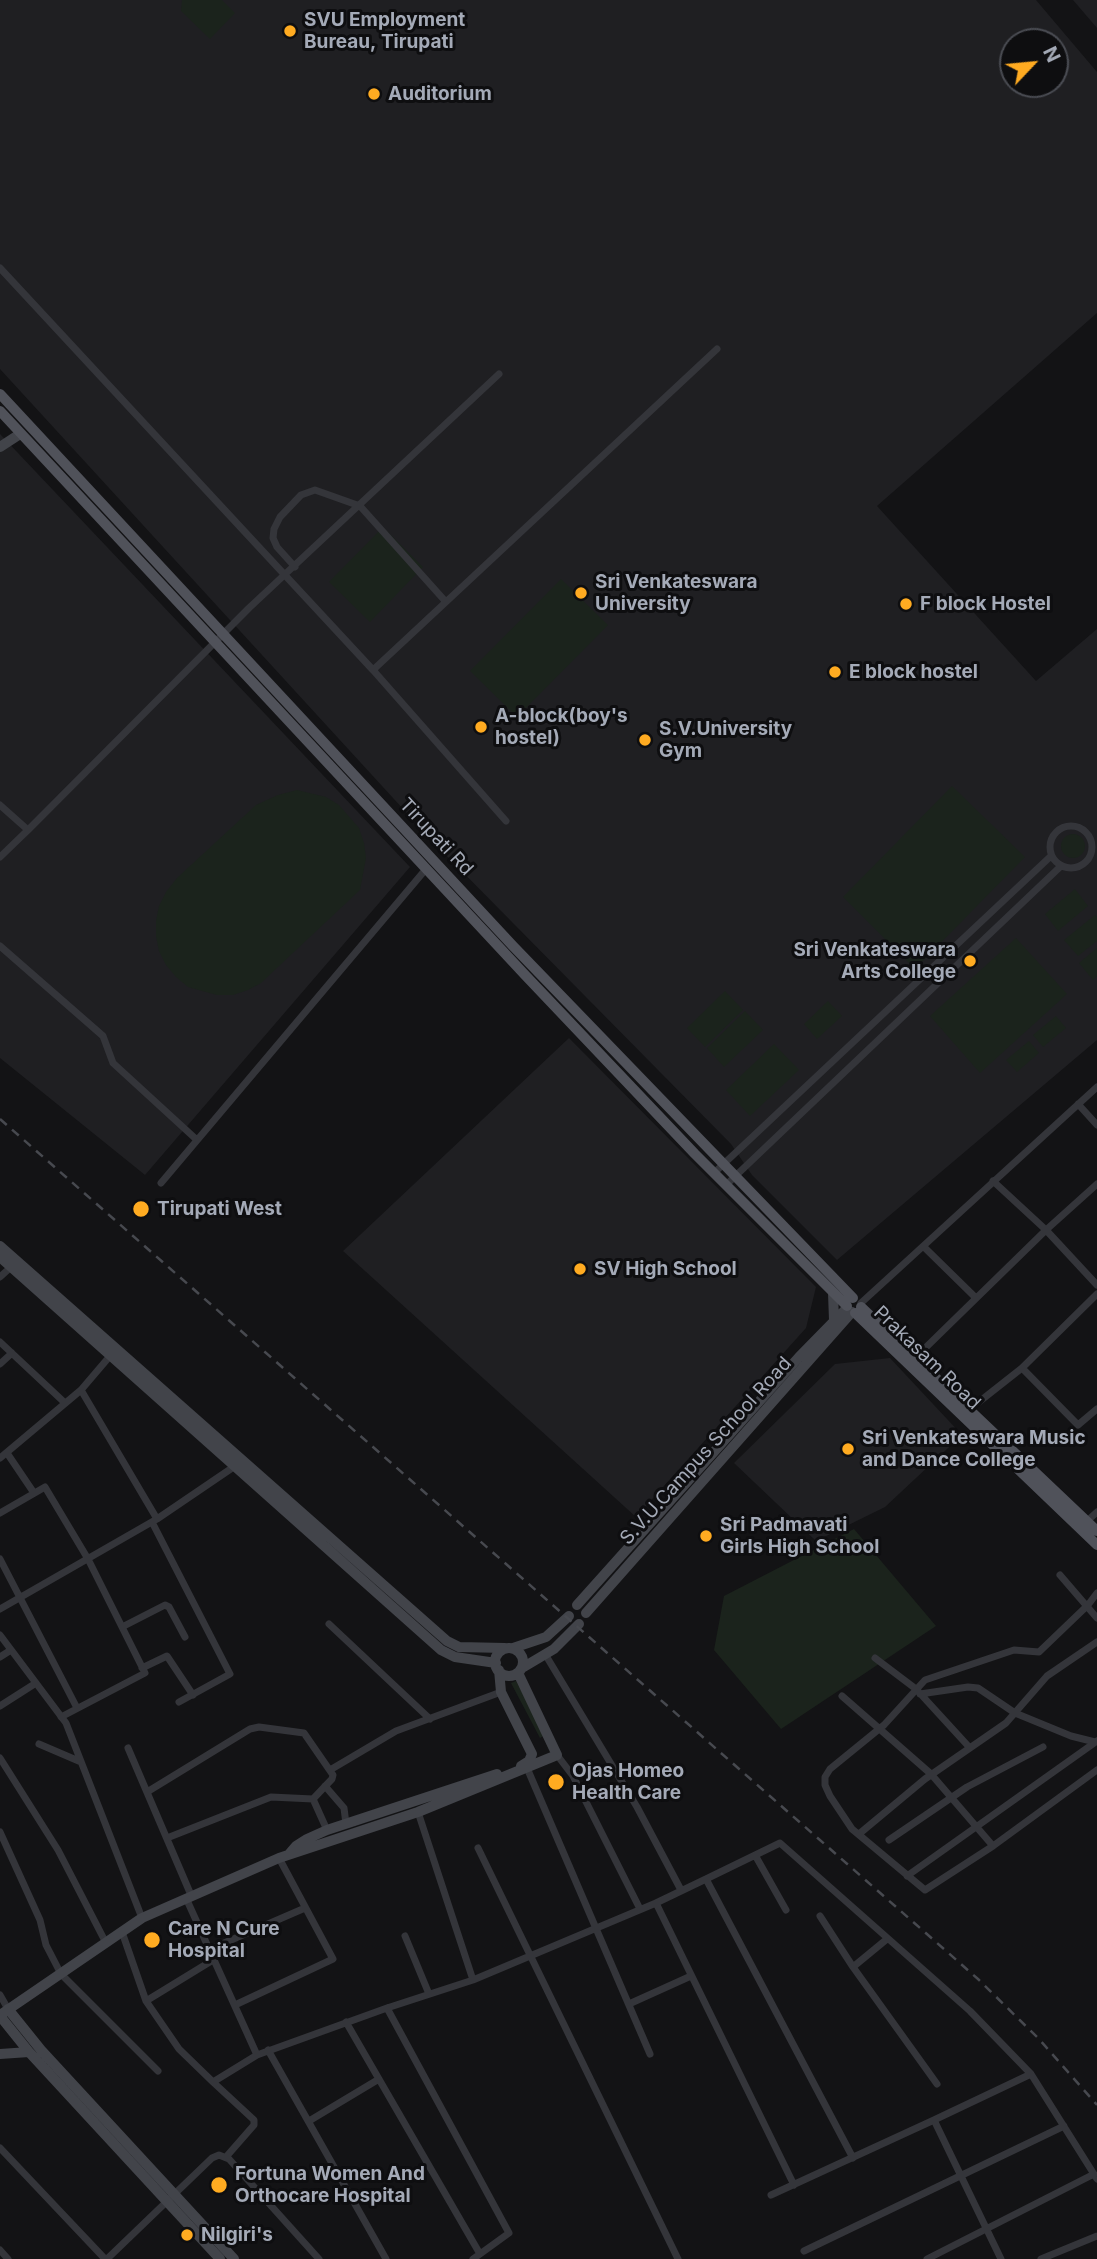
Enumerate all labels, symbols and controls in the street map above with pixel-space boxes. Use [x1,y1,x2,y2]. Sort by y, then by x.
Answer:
place label: SVU Employment Bureau, Tirupati [304,9,465,53]
marker: SVU Employment Bureau, Tirupati [282,23,298,39]
north arrow [999,28,1069,98]
text: N [1038,43,1065,66]
place label: Auditorium [388,83,492,105]
marker: Auditorium [366,86,382,102]
place label: Sri Venkateswara University [595,571,758,615]
marker: Sri Venkateswara University [573,585,589,601]
place label: F block Hostel [920,593,1051,615]
marker: F block Hostel [898,596,914,612]
place label: E block hostel [849,661,978,683]
marker: E block hostel [827,664,843,680]
place label: A-block(boy's hostel) [495,705,628,749]
place label: S.V.University Gym [659,718,792,762]
marker: A-block(boy's hostel) [473,719,489,735]
marker: S.V.University Gym [637,732,653,748]
street label: Tirupati Rd [394,794,478,880]
place label: Sri Venkateswara Arts College [793,939,956,983]
marker: Sri Venkateswara Arts College [962,953,978,969]
place label: Tirupati West [157,1198,282,1220]
marker: Tirupati West [131,1199,151,1219]
place label: SV High School [594,1258,737,1280]
marker: SV High School [572,1261,588,1277]
street label: Prakasam Road [869,1301,985,1415]
street label: S.V.U.Campus School Road [616,1352,796,1550]
place label: Sri Venkateswara Music and Dance College [862,1427,1086,1471]
marker: Sri Venkateswara Music and Dance College [840,1441,856,1457]
place label: Sri Padmavati Girls High School [720,1514,879,1558]
marker: Sri Padmavati Girls High School [698,1528,714,1544]
place label: Ojas Homeo Health Care [572,1760,684,1804]
marker: Ojas Homeo Health Care [546,1772,566,1792]
place label: Care N Cure Hospital [168,1918,280,1962]
marker: Care N Cure Hospital [142,1930,162,1950]
place label: Fortuna Women And Orthocare Hospital [235,2163,425,2207]
marker: Fortuna Women And Orthocare Hospital [209,2175,229,2195]
place label: Nilgiri's [201,2224,273,2246]
marker: Nilgiri's [179,2227,195,2243]

